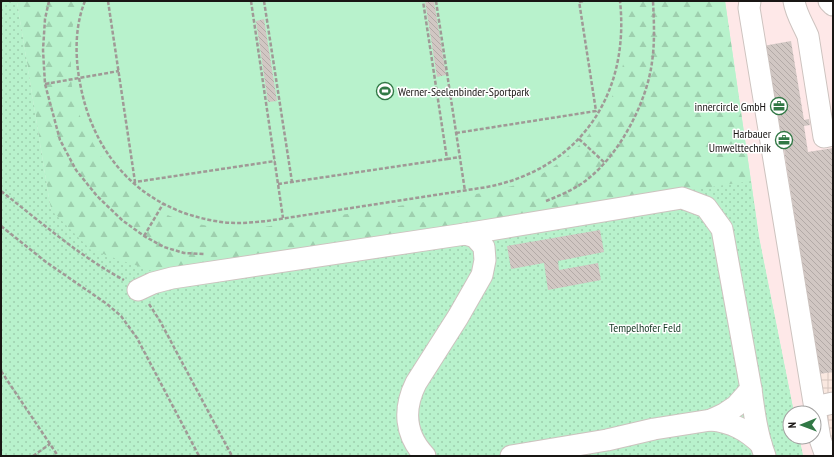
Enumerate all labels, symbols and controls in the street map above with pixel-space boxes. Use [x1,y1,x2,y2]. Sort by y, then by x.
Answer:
sports icon: Werner-Seelenbinder-Sportpark [375,81,395,101]
place label: Werner-Seelenbinder-Sportpark [398,84,530,99]
office icon: innercircle GmbH [769,96,789,116]
place label: innercircle GmbH [695,99,766,114]
place label: Harbauer Umwelttechnik [709,126,772,155]
office icon: Harbauer Umwelttechnik [774,130,794,150]
park label: Tempelhofer Feld [609,320,681,335]
north arrow [782,405,822,445]
text: N [785,422,799,428]

